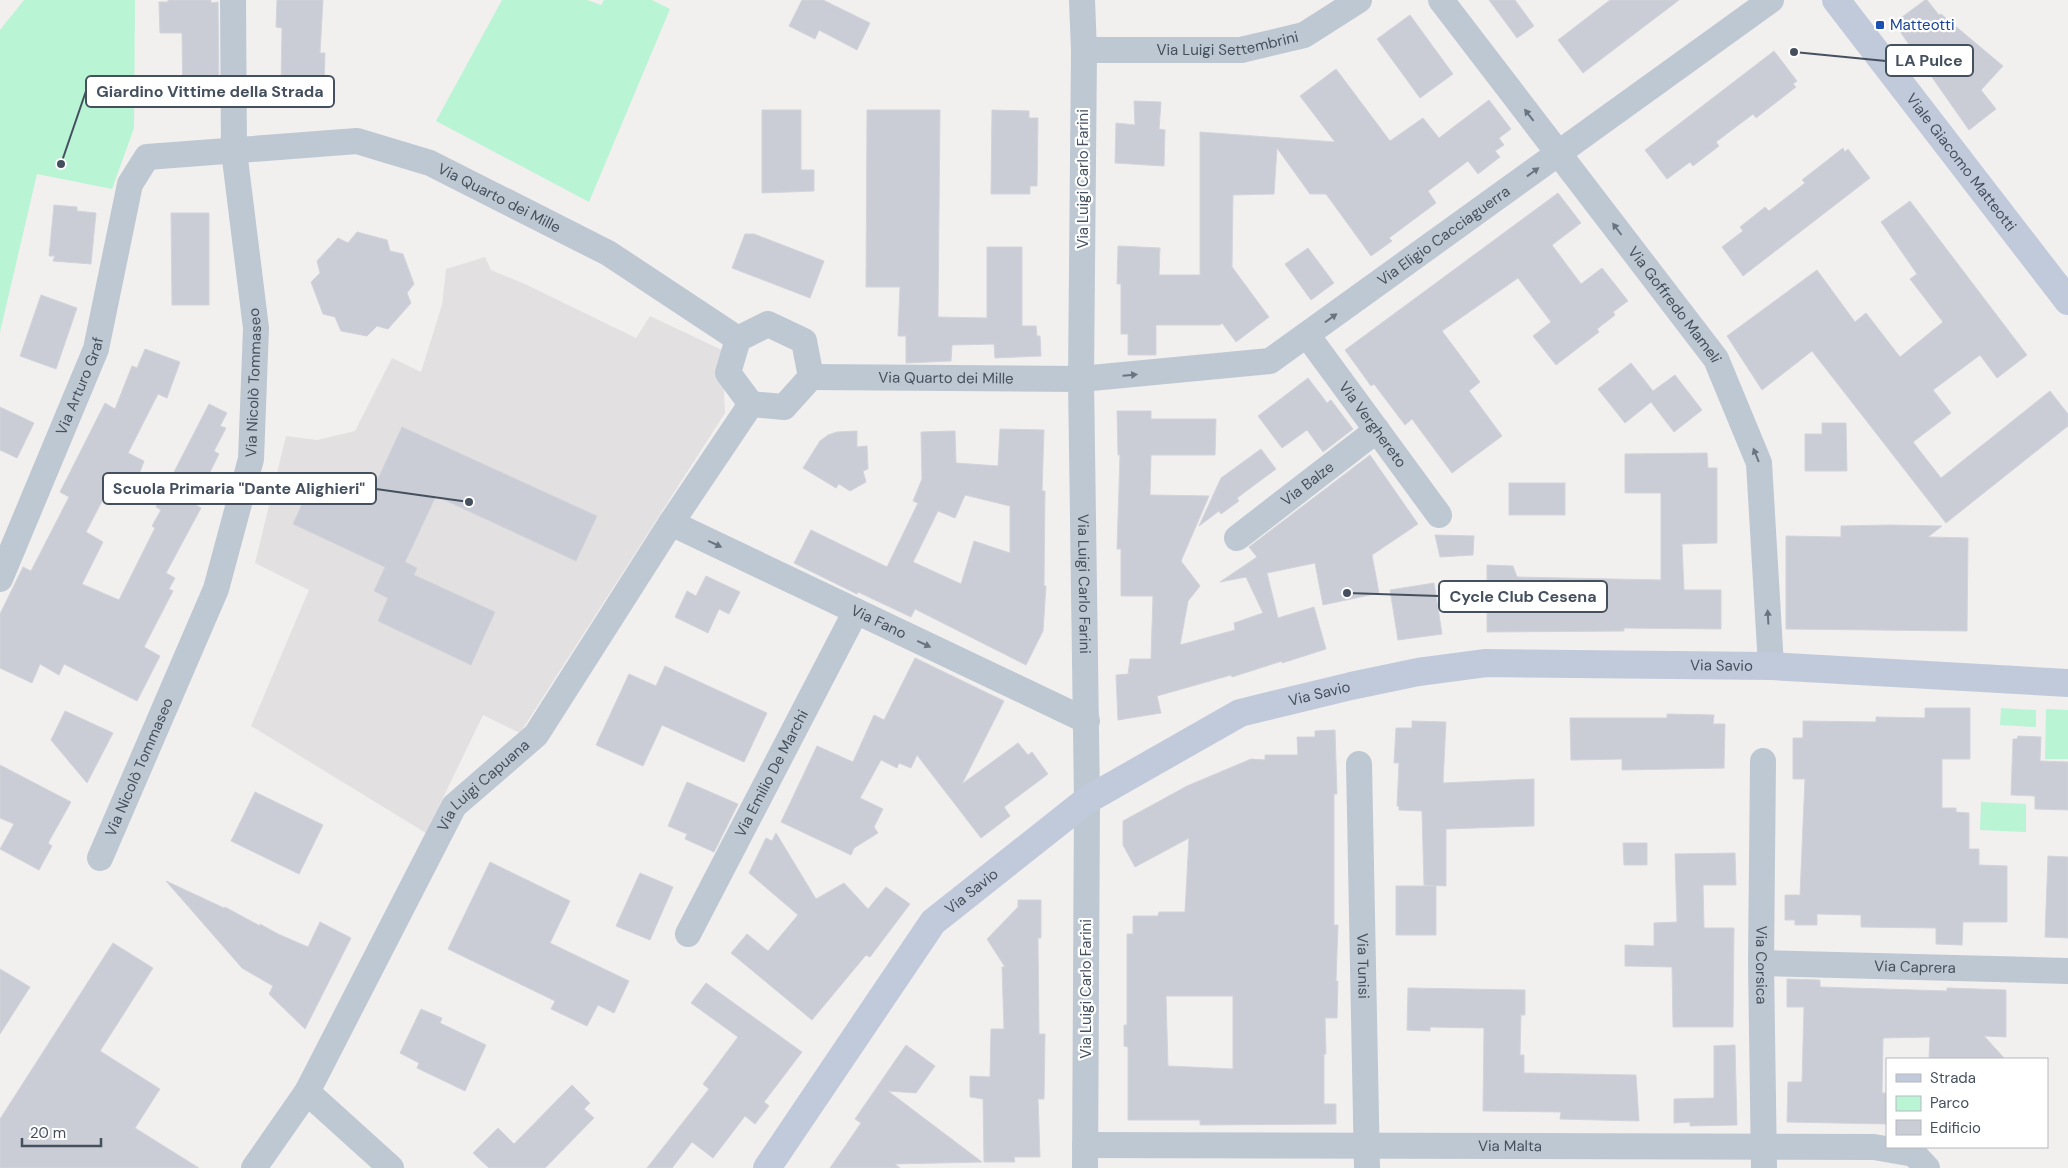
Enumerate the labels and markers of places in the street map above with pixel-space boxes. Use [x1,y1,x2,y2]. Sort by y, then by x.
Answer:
place label: Matteotti [1890,15,1955,35]
marker: Matteotti [1874,19,1886,31]
callout: LA Pulce [1886,45,1973,76]
callout: Giardino Vittime della Strada [86,76,334,107]
callout: Scuola Primaria "Dante Alighieri" [103,473,376,504]
callout: Cycle Club Cesena [1439,581,1607,612]

